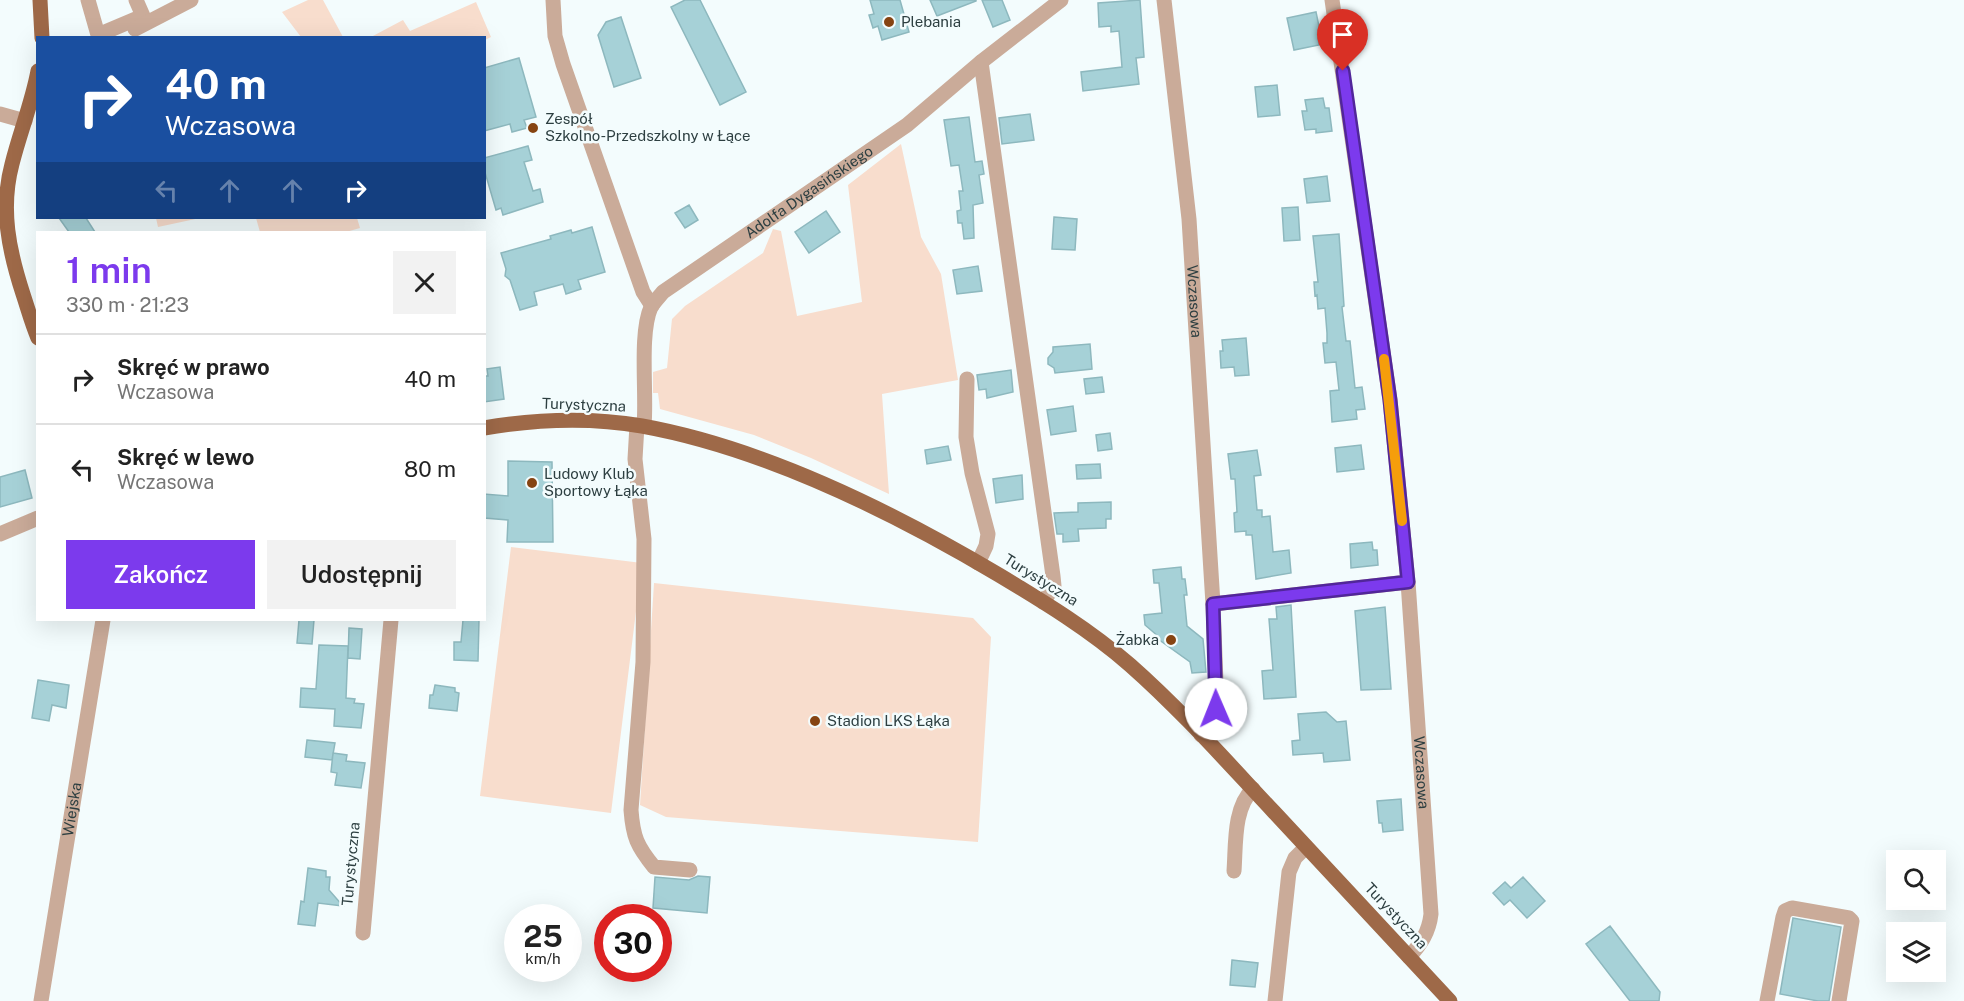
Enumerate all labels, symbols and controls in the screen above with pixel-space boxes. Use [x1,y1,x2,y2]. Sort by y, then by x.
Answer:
pin [1317,9,1368,71]
place label: Plebania [901,13,961,30]
marker: Plebania [882,15,896,29]
icon: arrive [1326,18,1359,51]
text: 40 m [165,59,267,108]
icon: right [66,60,144,138]
text: Wczasowa [165,109,296,141]
place label: Zespół Szkolno-Przedszkolny w Łące [545,110,751,144]
marker: Zespół Szkolno-Przedszkolny w Łące [526,121,540,135]
street label: Adolfa Dygasińskiego [742,142,876,241]
icon: left [150,174,183,207]
icon: ahead [213,174,246,207]
icon: ahead [276,174,309,207]
icon: right [339,174,372,207]
text: 1 min [66,249,152,291]
button: close [393,251,456,314]
street label: Wczasowa [1184,264,1205,338]
text: 330 m · 21:23 [66,293,189,317]
text: Skręć w prawo [117,354,270,380]
icon: right [66,363,99,396]
text: 40 m [404,366,456,392]
text: Wczasowa [117,380,214,404]
street label: Turystyczna [542,395,626,414]
text: Skręć w lewo [117,444,254,470]
icon: left [66,453,99,486]
text: 80 m [404,456,456,482]
place label: Ludowy Klub Sportowy Łąka [544,465,648,499]
text: Wczasowa [117,470,214,494]
marker: Ludowy Klub Sportowy Łąka [525,476,539,490]
button: Zakończ [66,540,255,609]
button: Udostępnij [267,540,456,609]
street label: Turystyczna [1001,550,1081,609]
place label: Żabka [1116,630,1159,648]
marker: Żabka [1164,633,1178,647]
position arrow [1184,677,1248,741]
place label: Stadion LKS Łąka [827,712,950,729]
marker: Stadion LKS Łąka [808,714,822,728]
street label: Wczasowa [1411,735,1433,809]
street label: Wiejska [59,781,84,838]
street label: Turystyczna [338,821,363,907]
map controls [1886,850,1946,982]
button: search [1886,850,1946,910]
street label: Turystyczna [1361,879,1431,952]
speed limit sign: 30 [594,904,672,982]
text: 25 [523,918,563,954]
button: layers [1886,922,1946,982]
text: km/h [525,950,561,967]

